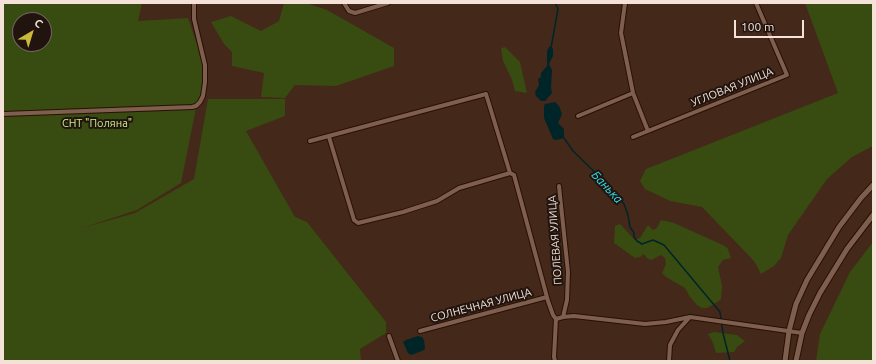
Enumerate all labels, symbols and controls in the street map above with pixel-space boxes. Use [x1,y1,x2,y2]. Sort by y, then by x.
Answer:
north arrow [12,12,52,52]
scale bar [736,12,806,38]
text: С [32,16,45,30]
text: 100 m [741,20,774,33]
street label: УГЛОВАЯ УЛИЦА [689,65,775,109]
park label: СНТ "Поляна" [62,116,132,130]
water label: Банька [588,168,626,206]
street label: ПОЛЕВАЯ УЛИЦА [545,195,565,285]
street label: СОЛНЕЧНАЯ УЛИЦА [429,285,533,325]

